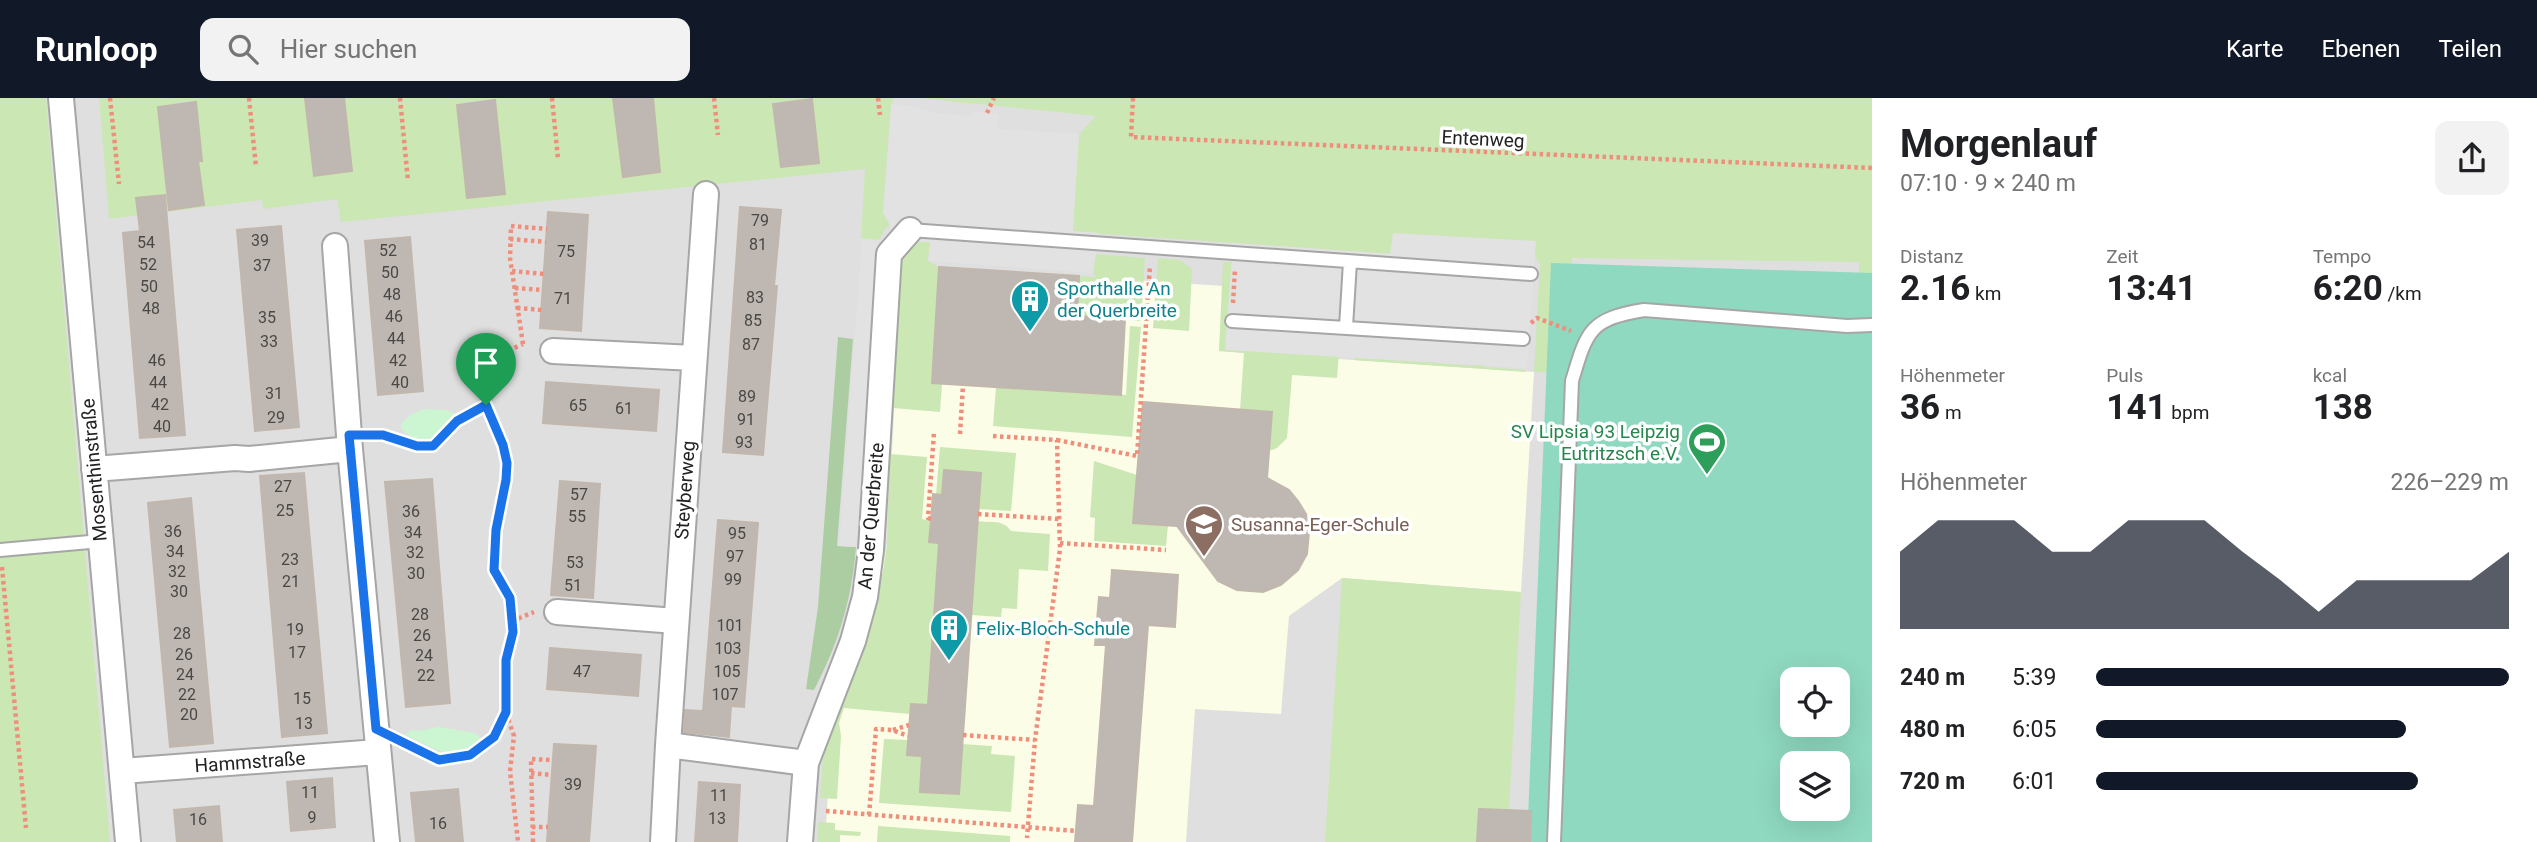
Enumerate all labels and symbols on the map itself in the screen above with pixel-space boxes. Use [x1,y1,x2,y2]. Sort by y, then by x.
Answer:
street label: Entenweg [1441,125,1525,153]
house number: 79 [751,211,769,230]
house number: 39 [251,231,269,250]
house number: 54 [137,233,155,252]
house number: 81 [749,235,767,254]
house number: 52 [379,241,397,260]
house number: 75 [557,242,575,261]
house number: 52 [139,255,157,274]
house number: 37 [253,256,271,275]
house number: 50 [381,263,399,282]
house number: 50 [140,277,158,296]
place label: Sporthalle An der Querbreite [1057,277,1177,322]
building icon: Sporthalle An der Querbreite [1009,278,1051,333]
house number: 48 [383,285,401,304]
house number: 83 [746,288,764,307]
house number: 71 [554,289,572,308]
house number: 48 [142,299,160,318]
house number: 46 [385,307,403,326]
house number: 35 [258,308,276,327]
house number: 85 [744,311,762,330]
house number: 44 [387,329,405,348]
house number: 33 [260,332,278,351]
pin [456,333,516,405]
house number: 87 [742,335,760,354]
house number: 46 [148,351,166,370]
house number: 42 [389,351,407,370]
house number: 44 [149,373,167,392]
house number: 40 [391,373,409,392]
house number: 31 [265,384,283,403]
house number: 89 [738,387,756,406]
house number: 42 [151,395,169,414]
house number: 65 [569,396,587,415]
street label: Mosenthinstraße [76,398,112,542]
house number: 61 [615,399,633,418]
house number: 29 [267,408,285,427]
house number: 91 [737,410,755,429]
house number: 40 [153,417,171,436]
place label: SV Lipsia 93 Leipzig Eutritzsch e.V. [1511,420,1680,465]
sports icon: SV Lipsia 93 Leipzig Eutritzsch e.V. [1686,421,1728,476]
house number: 93 [735,433,753,452]
street label: Steyberweg [670,440,700,540]
street label: An der Querbreite [853,442,889,590]
house number: 27 [274,477,292,496]
house number: 57 [570,485,588,504]
house number: 25 [276,501,294,520]
house number: 36 [402,502,420,521]
school or university icon: Susanna-Eger-Schule [1183,503,1225,558]
house number: 55 [568,507,586,526]
place label: Susanna-Eger-Schule [1231,513,1409,536]
house number: 36 [164,522,182,541]
house number: 34 [404,523,422,542]
house number: 95 [728,524,746,543]
house number: 34 [166,542,184,561]
house number: 32 [406,543,424,562]
house number: 97 [726,547,744,566]
house number: 23 [281,550,299,569]
house number: 53 [566,553,584,572]
house number: 32 [168,562,186,581]
house number: 30 [407,564,425,583]
house number: 99 [724,570,742,589]
house number: 21 [282,572,300,591]
house number: 51 [564,576,582,595]
house number: 30 [170,582,188,601]
house number: 28 [411,605,429,624]
building icon: Felix-Bloch-Schule [928,607,970,662]
house number: 101 [717,616,743,635]
place label: Felix-Bloch-Schule [976,617,1130,640]
house number: 19 [286,620,304,639]
house number: 28 [173,624,191,643]
house number: 26 [413,626,431,645]
house number: 103 [715,639,741,658]
house number: 17 [288,643,306,662]
house number: 26 [175,645,193,664]
house number: 24 [415,646,433,665]
house number: 47 [573,662,591,681]
house number: 105 [714,662,740,681]
house number: 24 [176,665,194,684]
house number: 22 [417,666,435,685]
house number: 22 [178,685,196,704]
house number: 107 [712,685,738,704]
house number: 15 [293,689,311,708]
house number: 20 [180,705,198,724]
house number: 13 [295,714,313,733]
street label: Hammstraße [194,747,306,777]
house number: 39 [564,775,582,794]
house number: 11 [301,783,319,802]
house number: 11 [710,786,728,805]
house number: 9 [308,808,317,827]
house number: 13 [708,809,726,828]
house number: 16 [189,810,207,829]
house number: 16 [429,814,447,833]

